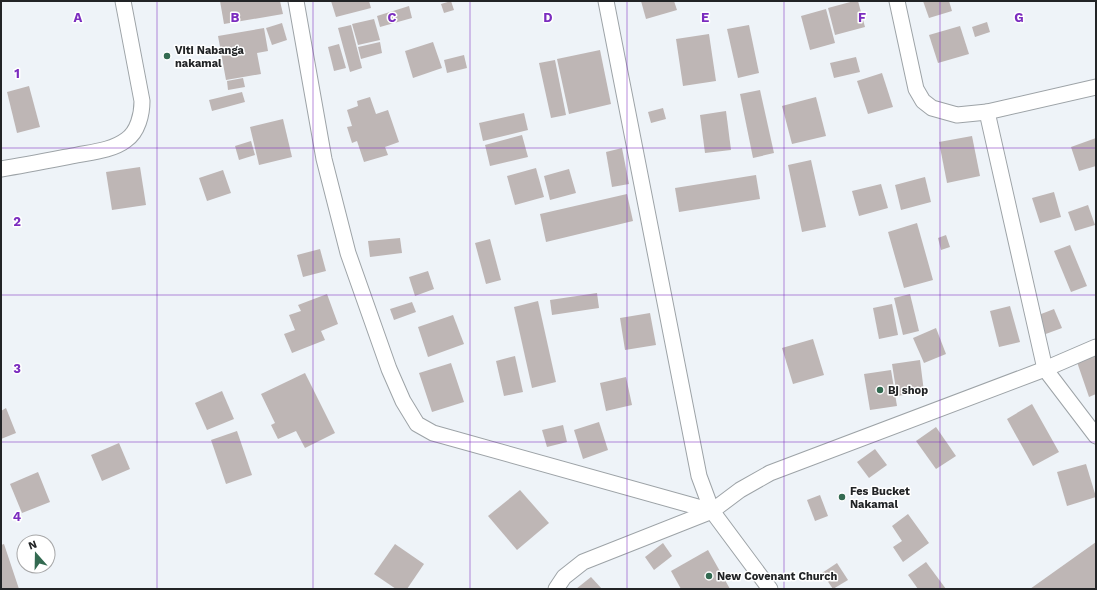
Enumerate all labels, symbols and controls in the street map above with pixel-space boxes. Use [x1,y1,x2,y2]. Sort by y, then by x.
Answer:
text: A [74,10,83,25]
text: B [231,10,240,25]
text: C [388,10,397,25]
text: D [543,10,553,25]
text: E [701,10,709,25]
text: F [858,10,866,25]
text: G [1014,10,1024,25]
place label: Viti Nabanga nakamal [175,44,245,70]
marker: Viti Nabanga nakamal [162,51,172,61]
text: 1 [14,66,20,81]
text: 2 [13,214,21,229]
text: 3 [13,361,21,376]
place label: Bj shop [888,384,928,397]
marker: Bj shop [875,385,885,395]
place label: Fes Bucket Nakamal [850,485,910,511]
marker: Fes Bucket Nakamal [837,492,847,502]
text: 4 [13,509,22,524]
north arrow [16,534,56,574]
text: N [27,538,39,553]
place label: New Covenant Church [717,570,838,583]
marker: New Covenant Church [704,571,714,581]

